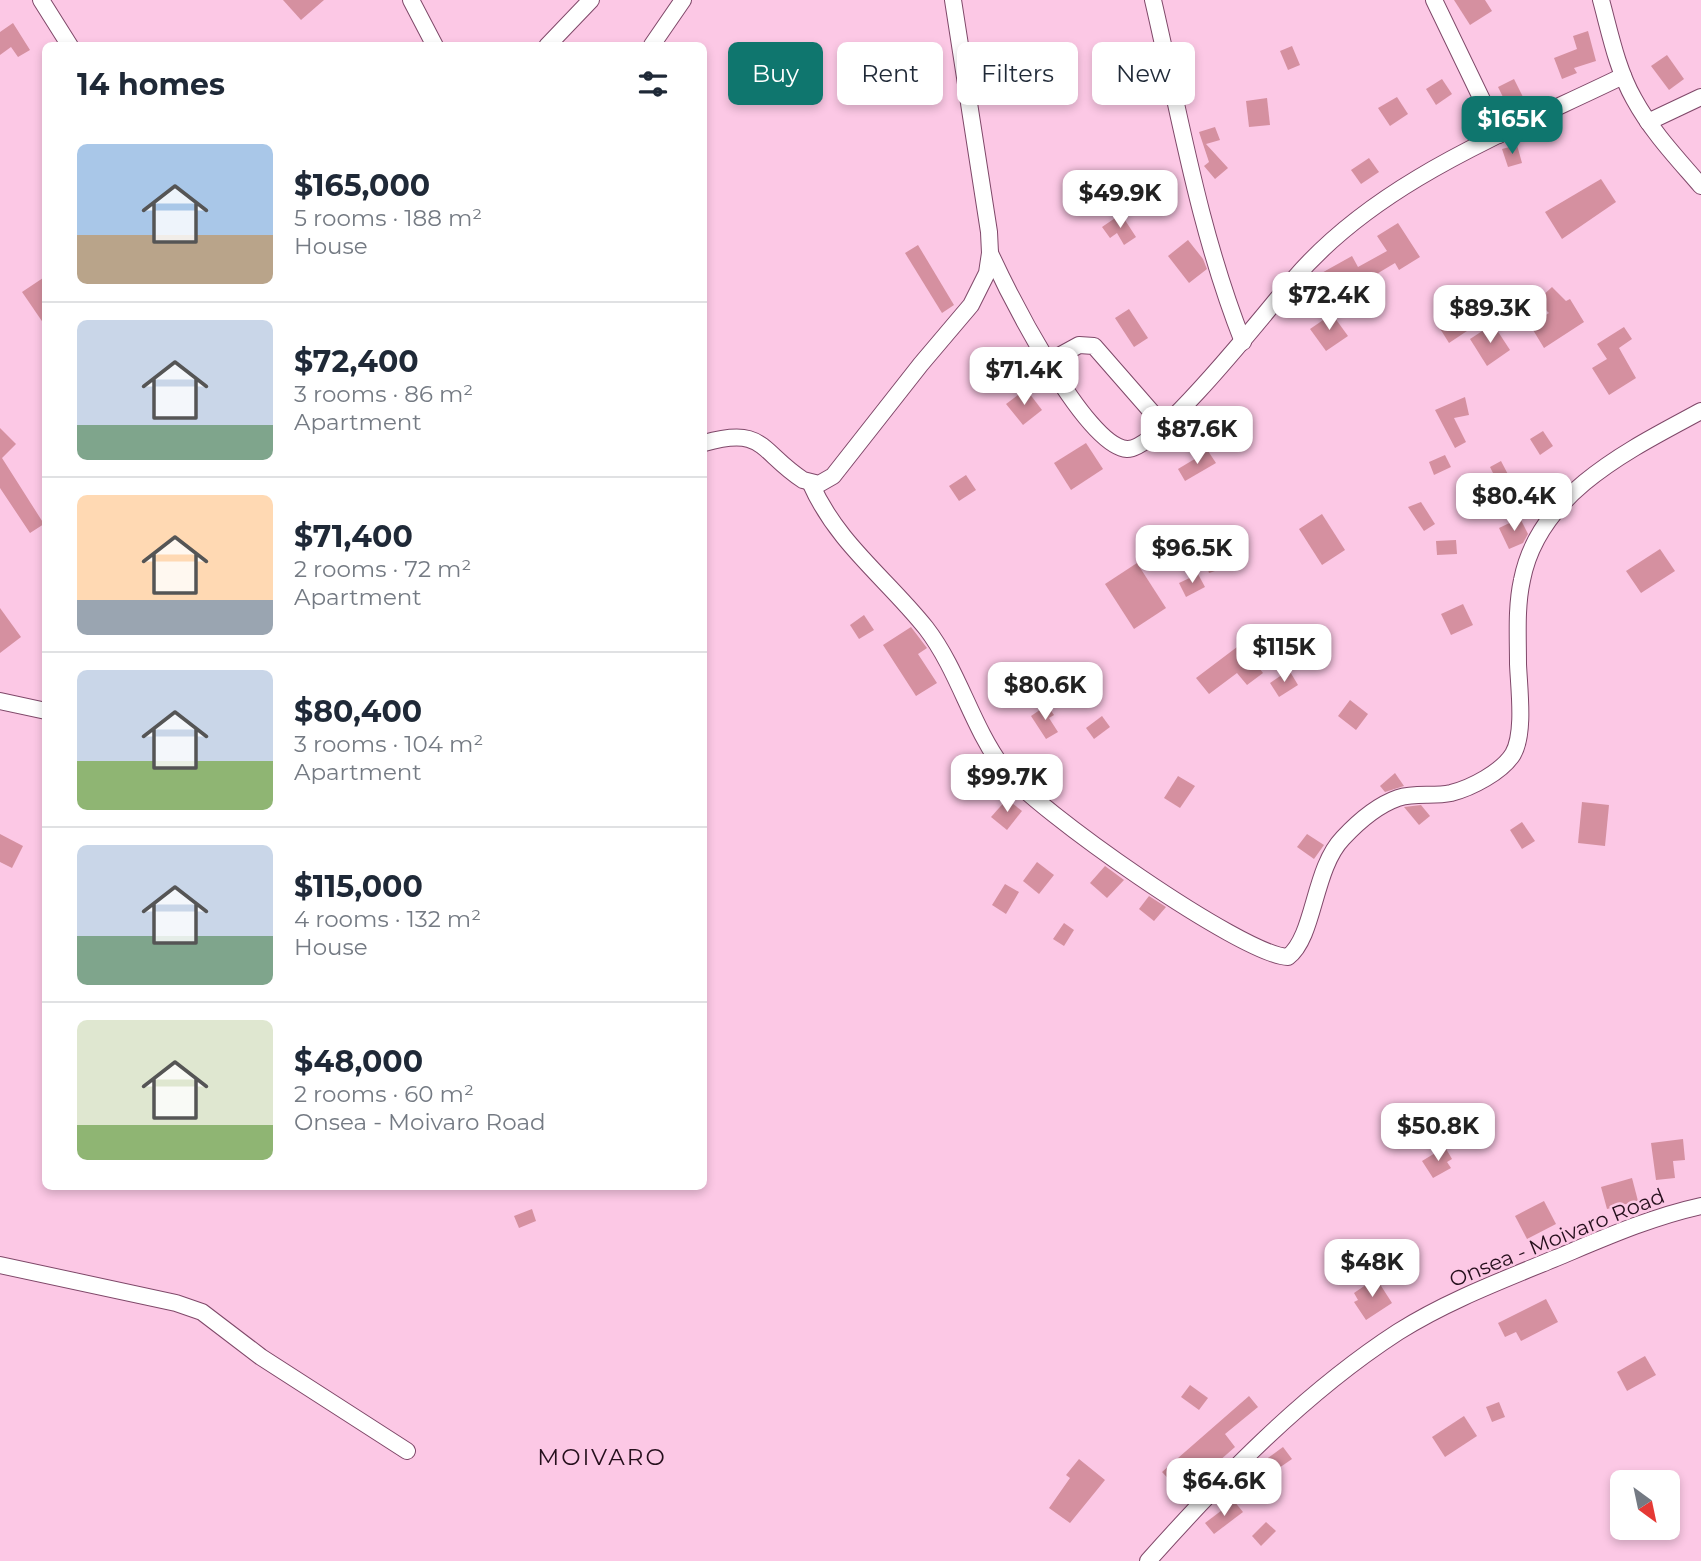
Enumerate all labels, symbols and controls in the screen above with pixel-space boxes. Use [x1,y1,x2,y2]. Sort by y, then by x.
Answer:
chip: Buy [728,42,823,105]
chip: Rent [837,42,943,105]
chip: Filters [957,42,1078,105]
chip: New [1092,42,1195,105]
icon: filters [634,65,672,103]
text: 14 homes [77,66,225,103]
pin: $165K [1463,96,1561,156]
text: $165K [1478,105,1546,133]
text: $165,000 [294,167,430,204]
pin: $49.9K [1063,170,1177,230]
icon: home [133,172,217,256]
text: $49.9K [1079,179,1161,207]
text: 5 rooms · 188 m² [294,204,482,232]
text: House [294,232,368,260]
pin: $72.4K [1272,272,1386,332]
text: $72.4K [1288,281,1370,309]
pin: $89.3K [1433,286,1547,345]
text: $89.3K [1449,294,1531,322]
text: $72,400 [294,343,419,380]
icon: home [133,348,217,432]
pin: $71.4K [967,348,1081,407]
text: $71.4K [986,356,1062,384]
text: 3 rooms · 86 m² [294,380,473,408]
pin: $87.6K [1140,406,1254,466]
text: Apartment [294,408,422,436]
text: $87.6K [1157,415,1237,443]
pin: $80.4K [1457,474,1571,533]
text: $80.4K [1472,482,1556,510]
text: $71,400 [294,518,413,555]
icon: home [133,523,217,607]
pin: $96.5K [1135,526,1249,585]
text: $96.5K [1152,534,1232,562]
text: 2 rooms · 72 m² [294,555,471,583]
text: Apartment [294,583,422,611]
pin: $115K [1235,624,1333,684]
text: $115K [1252,633,1316,661]
pin: $80.6K [988,662,1102,722]
text: $80.6K [1004,671,1086,699]
text: $80,400 [294,693,422,730]
icon: home [133,698,217,782]
text: 3 rooms · 104 m² [294,730,483,758]
pin: $99.7K [950,754,1064,814]
text: Apartment [294,758,422,786]
text: $99.7K [967,763,1047,791]
text: $115,000 [294,868,423,905]
icon: home [133,873,217,957]
text: 4 rooms · 132 m² [294,905,481,933]
text: House [294,933,368,961]
text: $48,000 [294,1043,423,1080]
icon: home [133,1048,217,1132]
text: 2 rooms · 60 m² [294,1080,474,1108]
pin: $50.8K [1381,1104,1495,1163]
text: Onsea - Moivaro Road [294,1108,546,1136]
text: $50.8K [1397,1112,1479,1140]
street label: Onsea - Moivaro Road [1446,1183,1668,1292]
pin: $48K [1331,1240,1413,1299]
text: $48K [1340,1248,1404,1276]
district label: MOIVARO [537,1443,667,1471]
pin: $64.6K [1167,1458,1281,1518]
text: $64.6K [1182,1467,1266,1495]
north arrow [1610,1470,1680,1540]
map controls [1610,1470,1680,1540]

